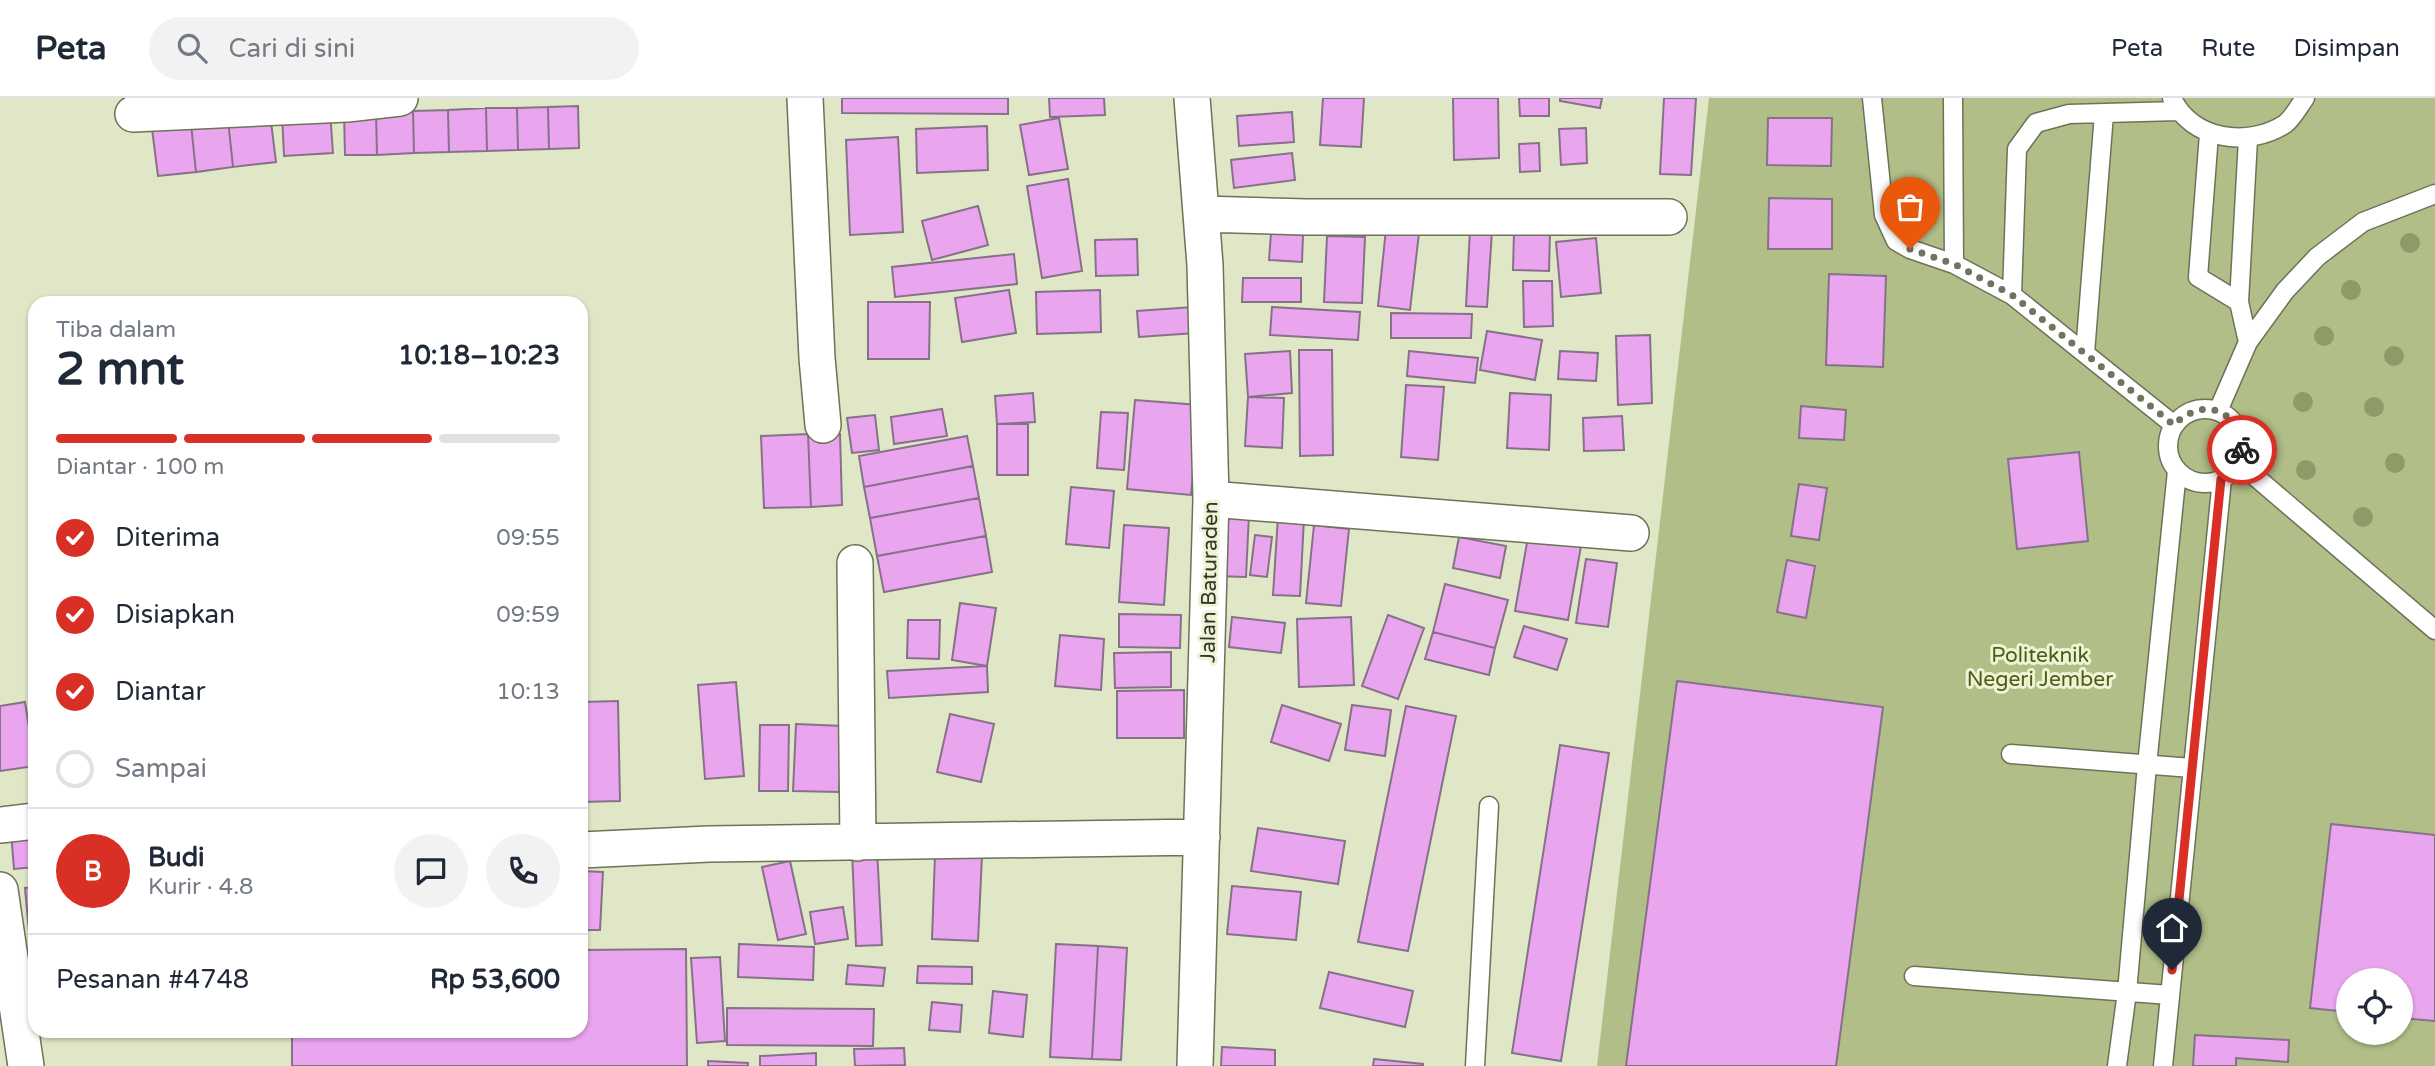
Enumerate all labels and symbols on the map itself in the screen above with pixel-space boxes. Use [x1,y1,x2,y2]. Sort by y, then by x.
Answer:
pin [1880,177,1940,249]
courier [2207,415,2277,485]
street label: Jalan Baturaden [1196,501,1223,663]
park label: Politeknik Negeri Jember [1967,643,2113,692]
pin [2142,898,2202,970]

